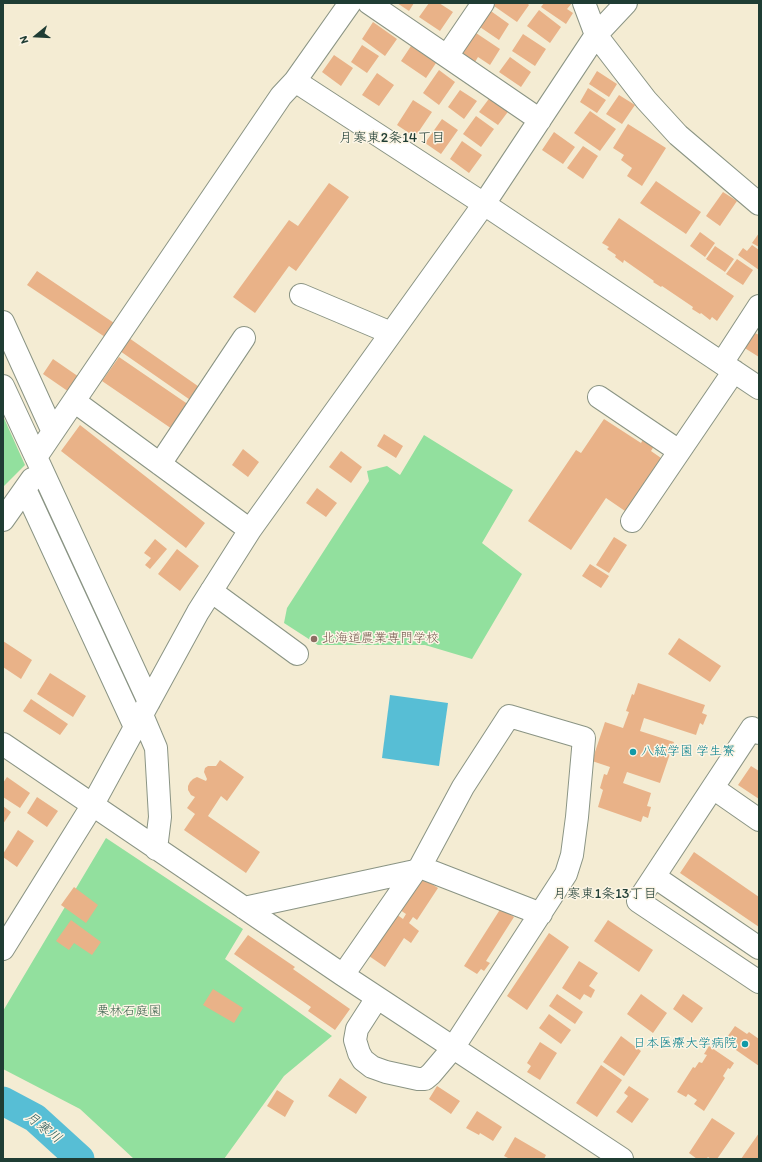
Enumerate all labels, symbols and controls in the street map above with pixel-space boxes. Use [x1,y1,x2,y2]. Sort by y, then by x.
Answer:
north arrow [16,16,56,56]
text: N [17,34,31,45]
district label: 月寒東2条14丁目 [339,130,445,146]
place label: 北海道農業専門学校 [322,631,439,647]
marker: 北海道農業専門学校 [309,634,319,644]
place label: 八紘学園 学生寮 [641,744,735,760]
marker: 八紘学園 学生寮 [628,747,638,757]
district label: 月寒東1条13丁目 [553,886,657,902]
park label: 栗林石庭園 [97,1004,161,1020]
place label: 日本医療大学病院 [633,1036,737,1052]
marker: 日本医療大学病院 [740,1039,750,1049]
water label: 月寒川 [21,1108,65,1148]

